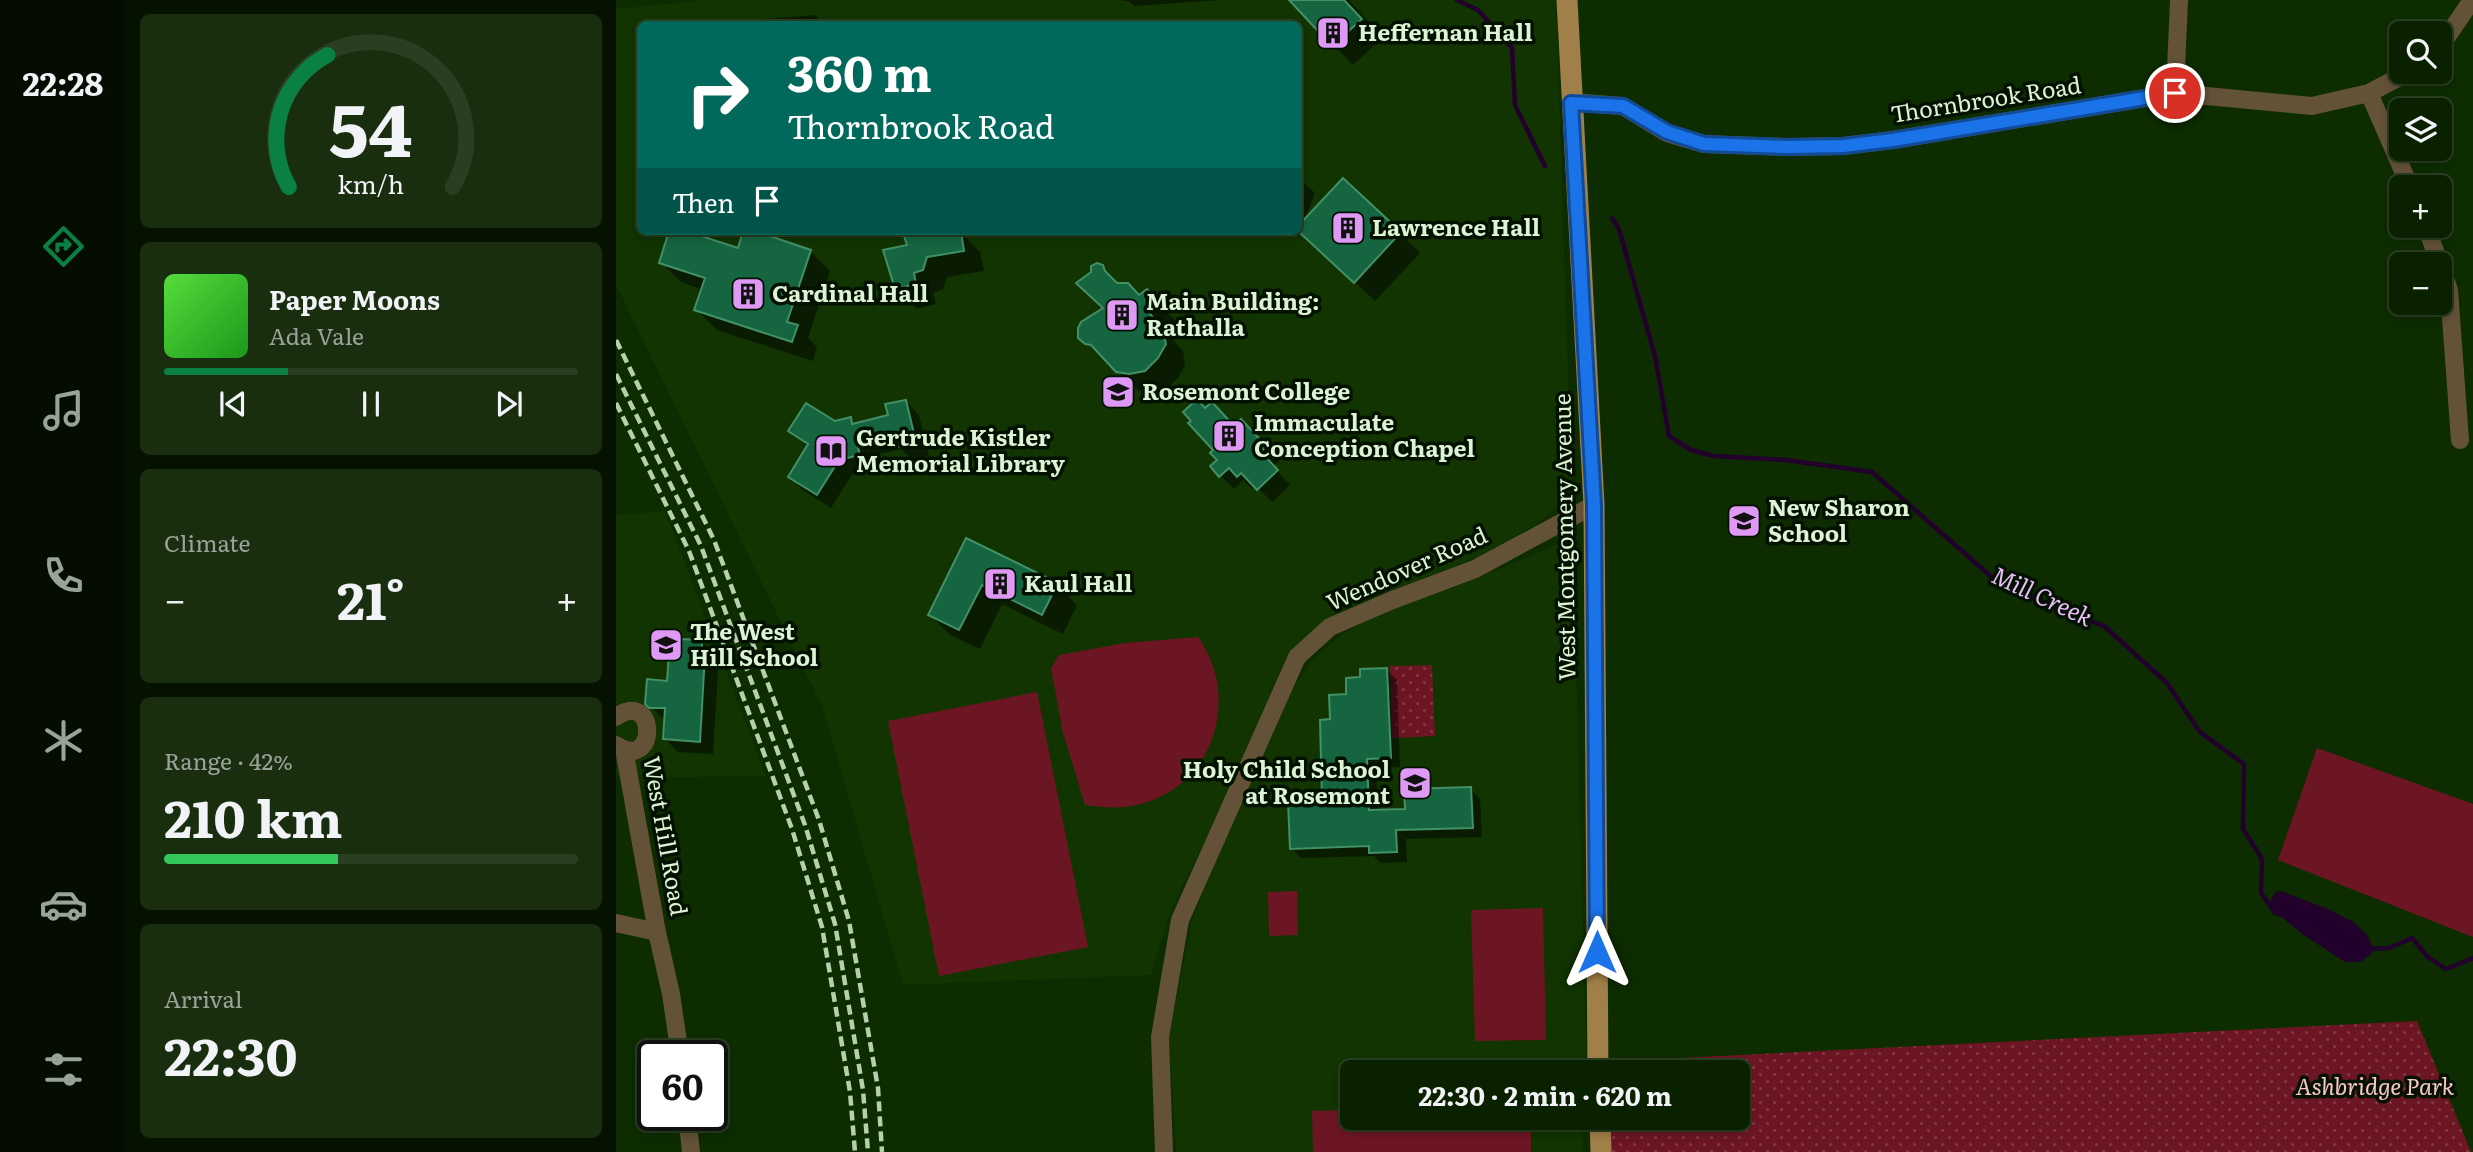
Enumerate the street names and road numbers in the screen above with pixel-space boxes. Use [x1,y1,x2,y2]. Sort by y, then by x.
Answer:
street label: Thornbrook Road [1888,66,2083,130]
street label: West Montgomery Avenue [1543,393,1583,681]
street label: Wendover Road [1320,516,1492,618]
street label: West Hill Road [636,753,698,918]

